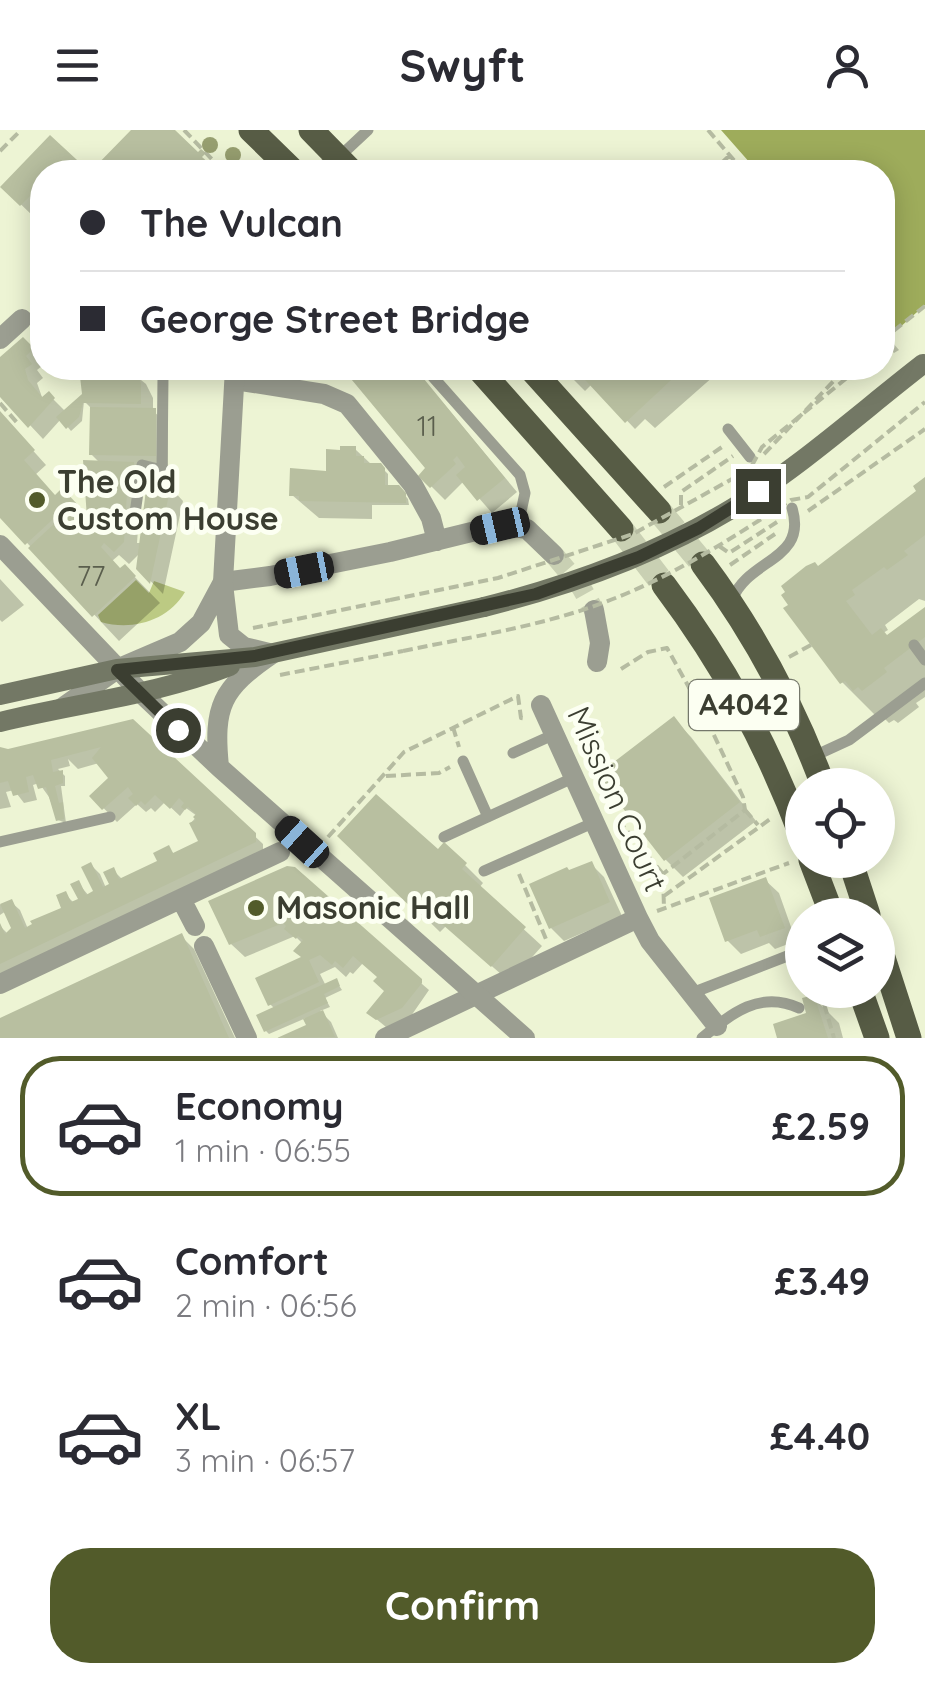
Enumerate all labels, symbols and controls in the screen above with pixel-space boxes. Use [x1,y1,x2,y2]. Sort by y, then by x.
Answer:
text: Swyft [399,37,526,93]
icon: menu [50,38,105,93]
icon: person [820,38,875,93]
text: The Vulcan [140,199,343,247]
text: George Street Bridge [140,295,530,343]
house number: 11 [417,408,437,443]
place label: The Old Custom House [57,461,279,538]
route end [736,469,781,514]
marker: The Old Custom House [26,489,48,511]
car [467,505,533,547]
car [272,550,336,590]
house number: 77 [77,558,105,593]
road number: A4042 [689,680,799,730]
street label: Mission Court [559,700,677,897]
route start [156,708,201,753]
map controls [785,768,895,1008]
button: locate [785,768,895,878]
car [270,811,334,873]
place label: Masonic Hall [276,887,470,927]
marker: Masonic Hall [245,897,267,919]
button: layers [785,898,895,1008]
icon: car [55,1081,145,1171]
text: Economy [175,1082,344,1130]
text: £2.59 [772,1102,870,1150]
text: 1 min · 06:55 [175,1130,351,1170]
icon: car [55,1236,145,1326]
text: Comfort [175,1237,329,1285]
text: £3.49 [774,1257,870,1305]
text: 2 min · 06:56 [175,1285,357,1325]
icon: car [55,1391,145,1481]
text: XL [175,1392,221,1440]
text: £4.40 [770,1412,870,1460]
text: 3 min · 06:57 [175,1440,355,1480]
button: Confirm [50,1548,875,1663]

